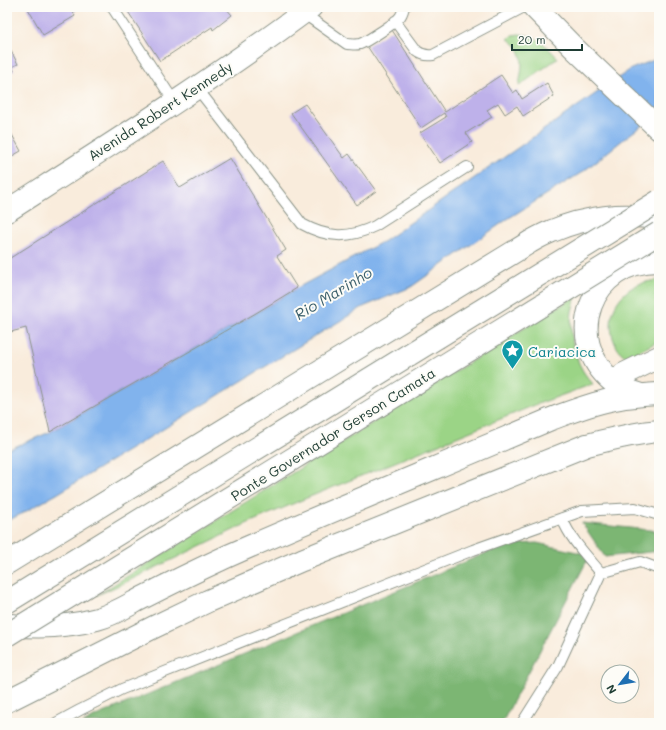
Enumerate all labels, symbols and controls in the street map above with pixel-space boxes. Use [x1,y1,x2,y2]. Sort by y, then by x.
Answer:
scale bar [512,26,582,52]
text: 20 m [518,31,546,47]
street label: Avenida Robert Kennedy [84,57,236,165]
water label: Rio Marinho [291,262,376,324]
place icon: Cariacica [500,338,526,371]
place label: Cariacica [528,342,596,361]
street label: Ponte Governador Gerson Camata [227,363,439,505]
north arrow [600,664,640,704]
text: N [602,682,620,697]

